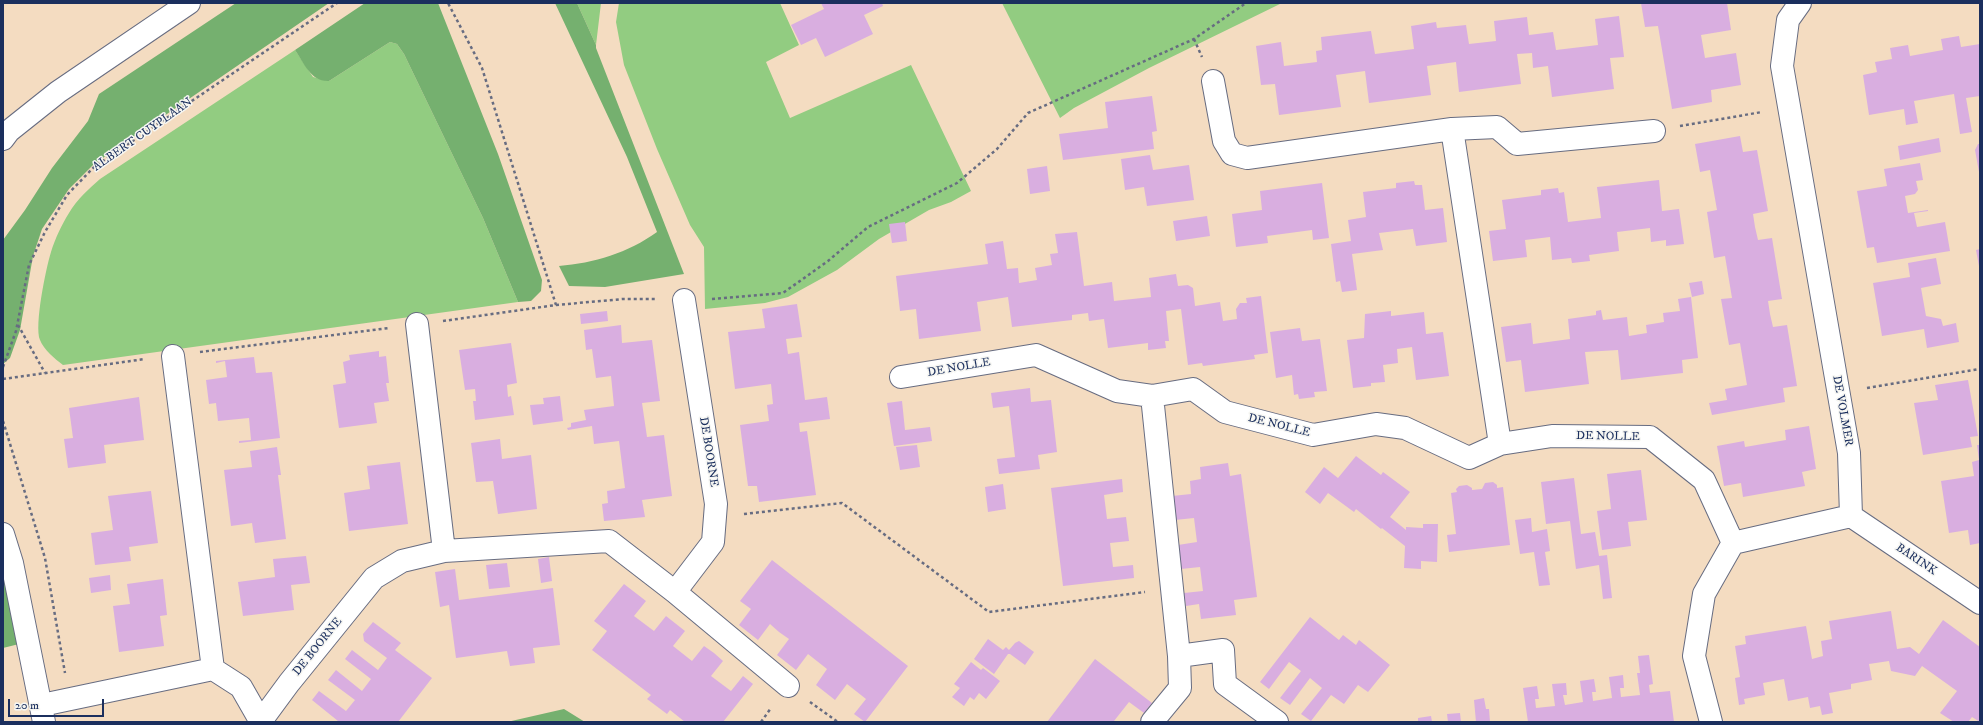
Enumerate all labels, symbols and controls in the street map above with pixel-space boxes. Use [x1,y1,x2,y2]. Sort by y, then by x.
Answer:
street label: ALBERT CUYPLAAN [91,95,195,175]
street label: DE NOLLE [926,355,992,381]
street label: DE VOLMER [1829,374,1855,448]
street label: DE NOLLE [1246,411,1312,441]
street label: DE BOORNE [695,416,721,488]
street label: DE NOLLE [1576,429,1640,445]
street label: BARINK [1893,541,1939,579]
street label: DE BOORNE [290,615,346,679]
scale bar [10,691,106,717]
text: 20 m [15,698,39,713]

